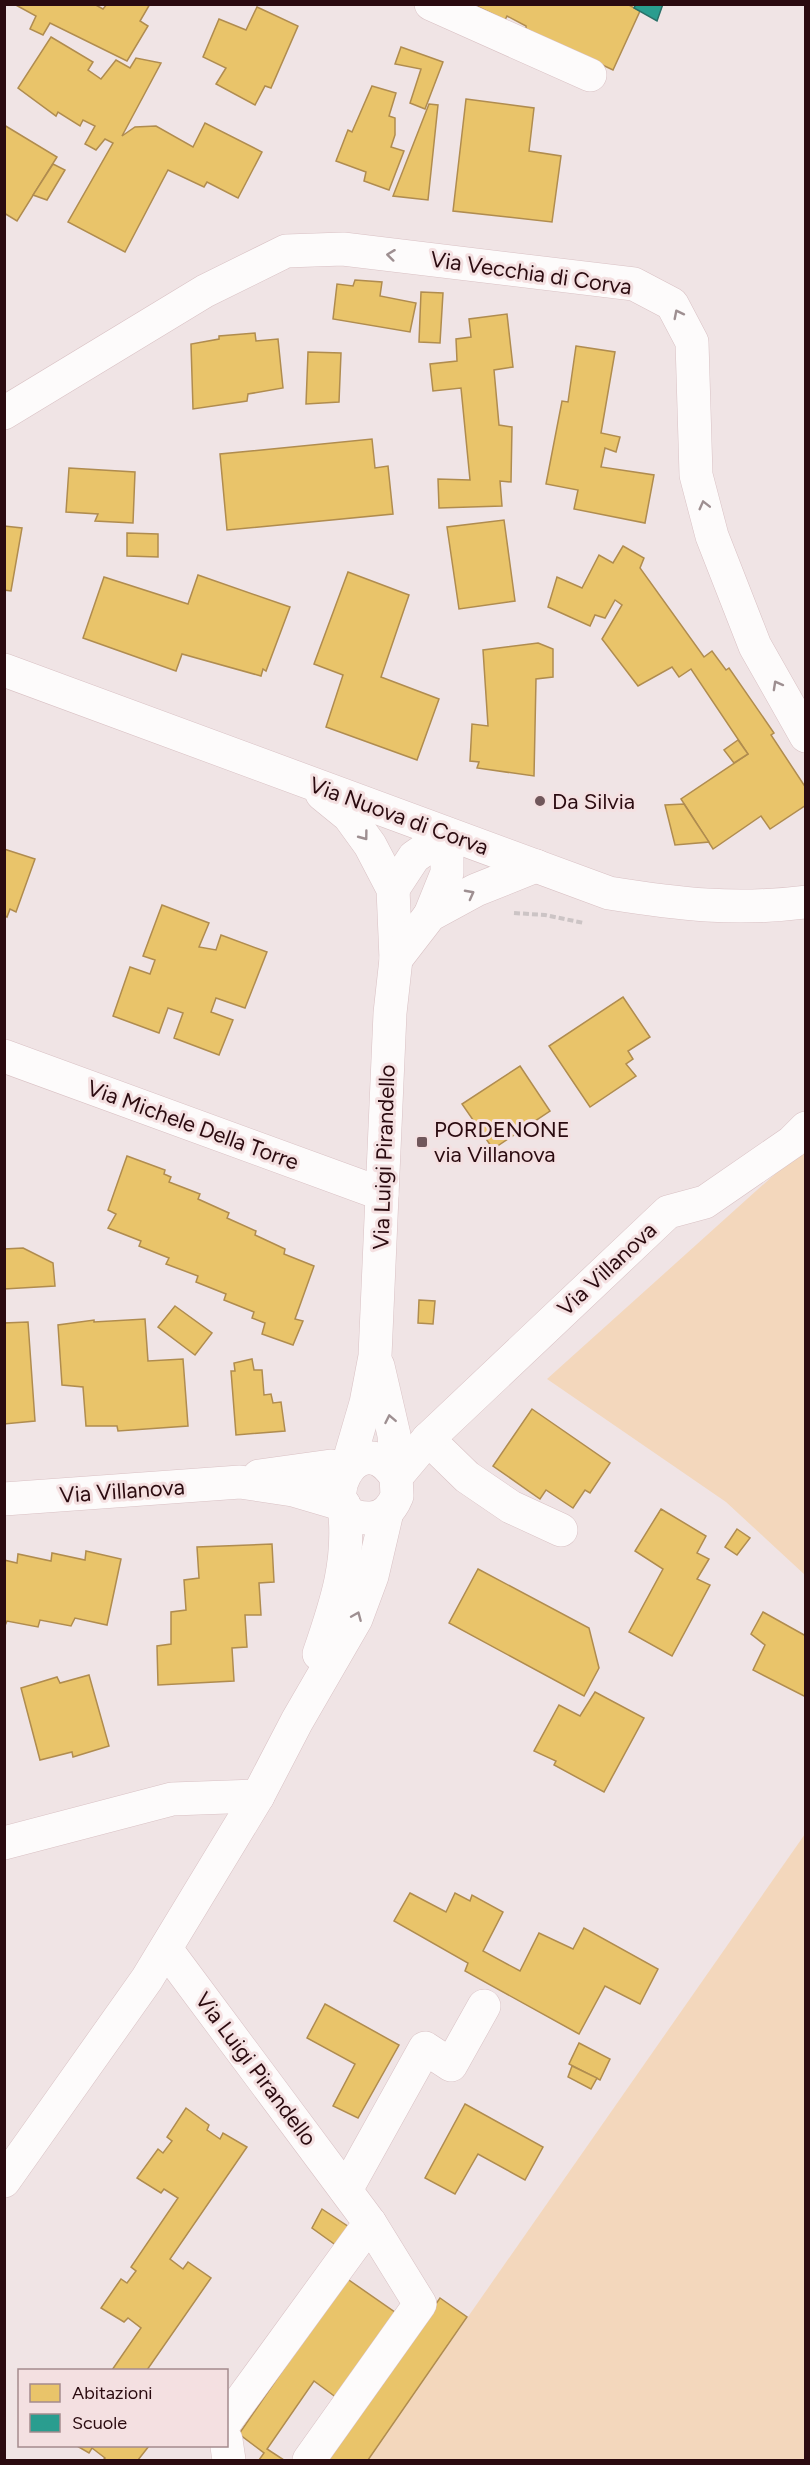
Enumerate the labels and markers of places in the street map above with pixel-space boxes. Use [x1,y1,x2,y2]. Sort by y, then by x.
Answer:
place label: Da Silvia [552,788,635,815]
marker: Da Silvia [533,794,547,808]
place label: PORDENONE via Villanova [434,1116,570,1168]
marker: PORDENONE via Villanova [415,1135,429,1149]

